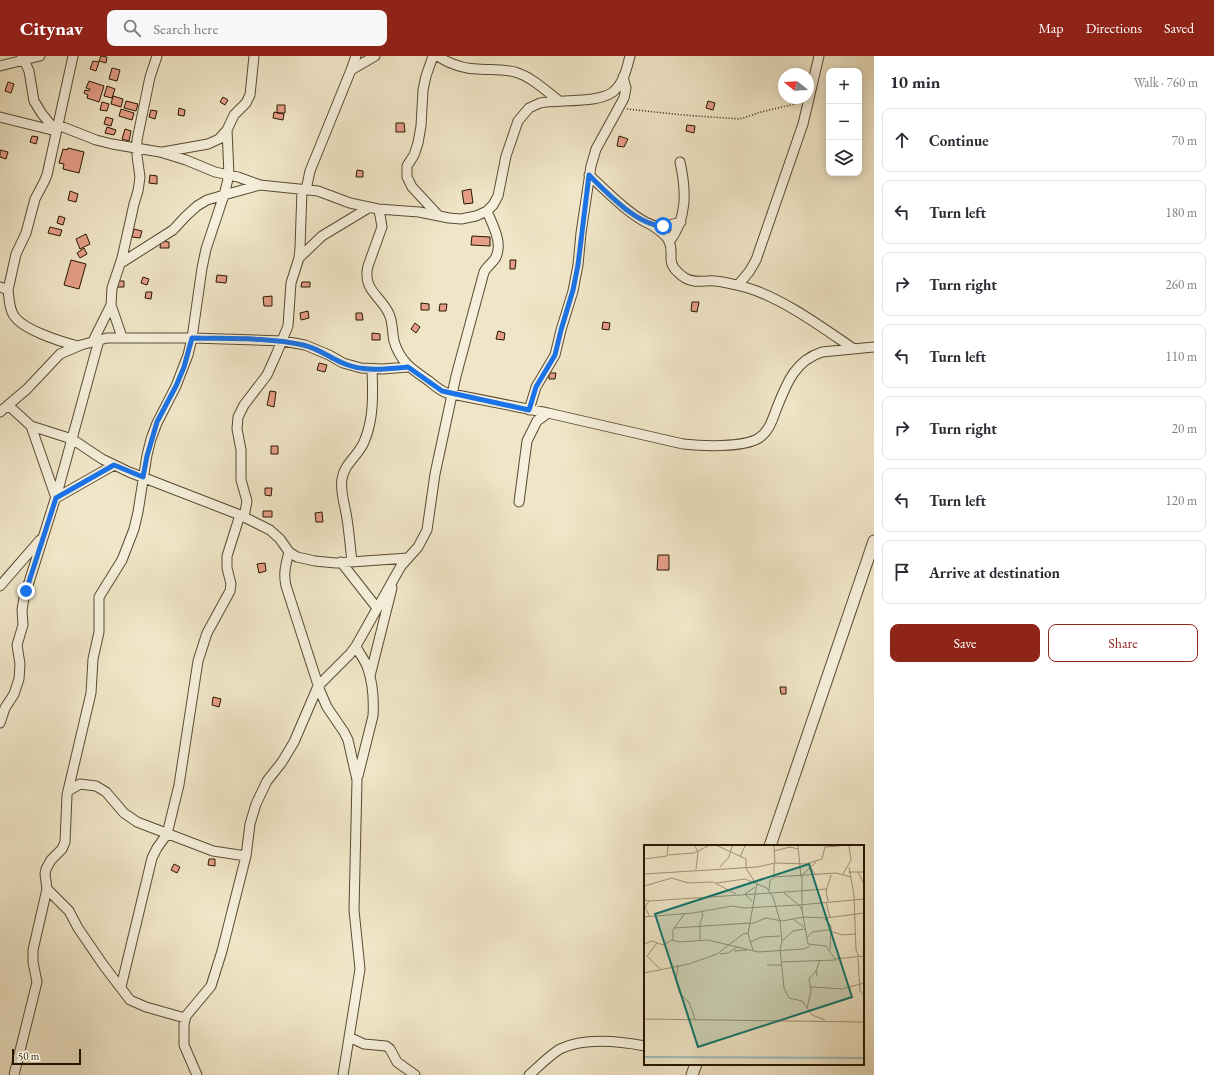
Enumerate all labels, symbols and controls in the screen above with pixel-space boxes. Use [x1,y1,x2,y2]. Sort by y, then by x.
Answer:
search box [107,10,387,46]
text: Citynav [20,16,83,41]
icon: search [121,17,143,39]
text: Search here [153,19,218,38]
text: Map [1038,19,1064,37]
text: Directions [1086,19,1142,37]
text: Saved [1164,19,1194,37]
north arrow [778,68,814,104]
map controls [826,68,862,176]
button: + [826,68,862,104]
text: 10 min [890,71,940,93]
text: Walk · 760 m [1134,74,1198,91]
button: − [826,104,862,140]
icon: ahead [891,129,913,151]
text: Continue [929,131,989,150]
text: 70 m [1172,132,1197,149]
button: layers [826,140,862,176]
icon: left [891,201,913,223]
text: Turn left [929,203,986,222]
text: 180 m [1166,204,1197,221]
route start [654,217,672,235]
icon: right [891,273,913,295]
text: Turn right [929,275,997,294]
text: 260 m [1166,276,1197,293]
icon: left [891,345,913,367]
text: Turn left [929,347,986,366]
text: 110 m [1166,348,1197,365]
icon: right [891,417,913,439]
text: Turn right [929,419,997,438]
text: 20 m [1172,420,1197,437]
icon: left [891,489,913,511]
text: Turn left [929,491,986,510]
text: 120 m [1166,492,1197,509]
icon: arrive [891,561,913,583]
text: Arrive at destination [929,563,1060,582]
route end [17,582,35,600]
button: Save [890,624,1040,662]
button: Share [1048,624,1198,662]
inset map [644,845,864,1065]
scale bar [12,1047,81,1066]
text: 50 m [18,1049,39,1063]

